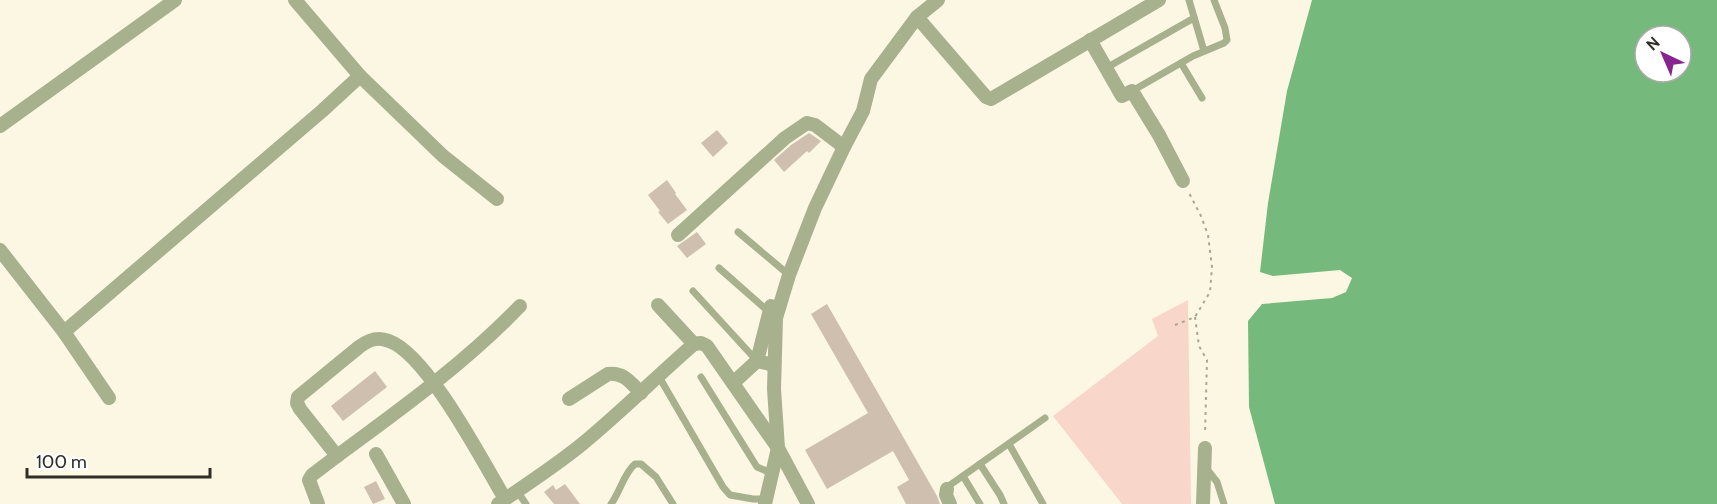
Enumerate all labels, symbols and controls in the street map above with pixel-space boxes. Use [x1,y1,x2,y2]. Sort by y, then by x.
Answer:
north arrow [1633,24,1693,84]
text: N [1642,33,1664,54]
scale bar [27,441,210,479]
text: 100 m [36,451,87,473]

